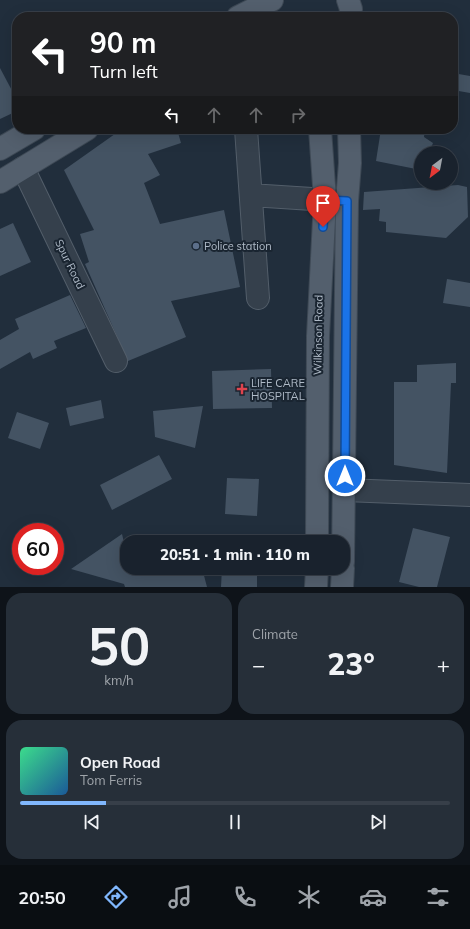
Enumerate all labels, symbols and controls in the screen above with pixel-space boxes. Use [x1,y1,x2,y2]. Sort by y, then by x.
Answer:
text: 90 m [90,25,156,60]
icon: left [24,28,76,80]
text: Turn left [90,60,158,83]
icon: left [161,104,183,126]
icon: ahead [203,104,225,126]
icon: ahead [245,104,267,126]
icon: right [287,104,309,126]
north arrow [414,146,458,190]
map controls [414,146,458,190]
pin [306,186,340,227]
icon: arrive [312,192,334,214]
street label: Spur Road [52,237,88,291]
place label: Police station [204,239,272,253]
marker: Police station [191,241,201,251]
street label: Wilkinson Road [310,295,326,375]
place label: LIFE CARE HOSPITAL [251,376,305,403]
marker: LIFE CARE HOSPITAL [236,383,248,395]
position arrow [324,455,366,497]
speed limit sign: 60 [12,523,64,575]
text: 20:51 · 1 min · 110 m [160,545,310,564]
text: 50 [88,613,150,678]
text: Climate [252,626,298,642]
text: 23° [327,645,375,683]
text: − [252,651,265,679]
text: + [437,651,450,679]
text: km/h [104,672,134,688]
text: Open Road [80,753,160,772]
text: Tom Ferris [80,772,142,788]
icon: previous [81,811,103,833]
icon: pause [224,811,246,833]
icon: next [367,811,389,833]
icon: directions [102,883,130,911]
icon: music [166,883,194,911]
icon: phone [231,883,259,911]
icon: climate [295,883,323,911]
icon: car [359,883,387,911]
icon: filters [424,883,452,911]
text: 20:50 [18,886,66,909]

